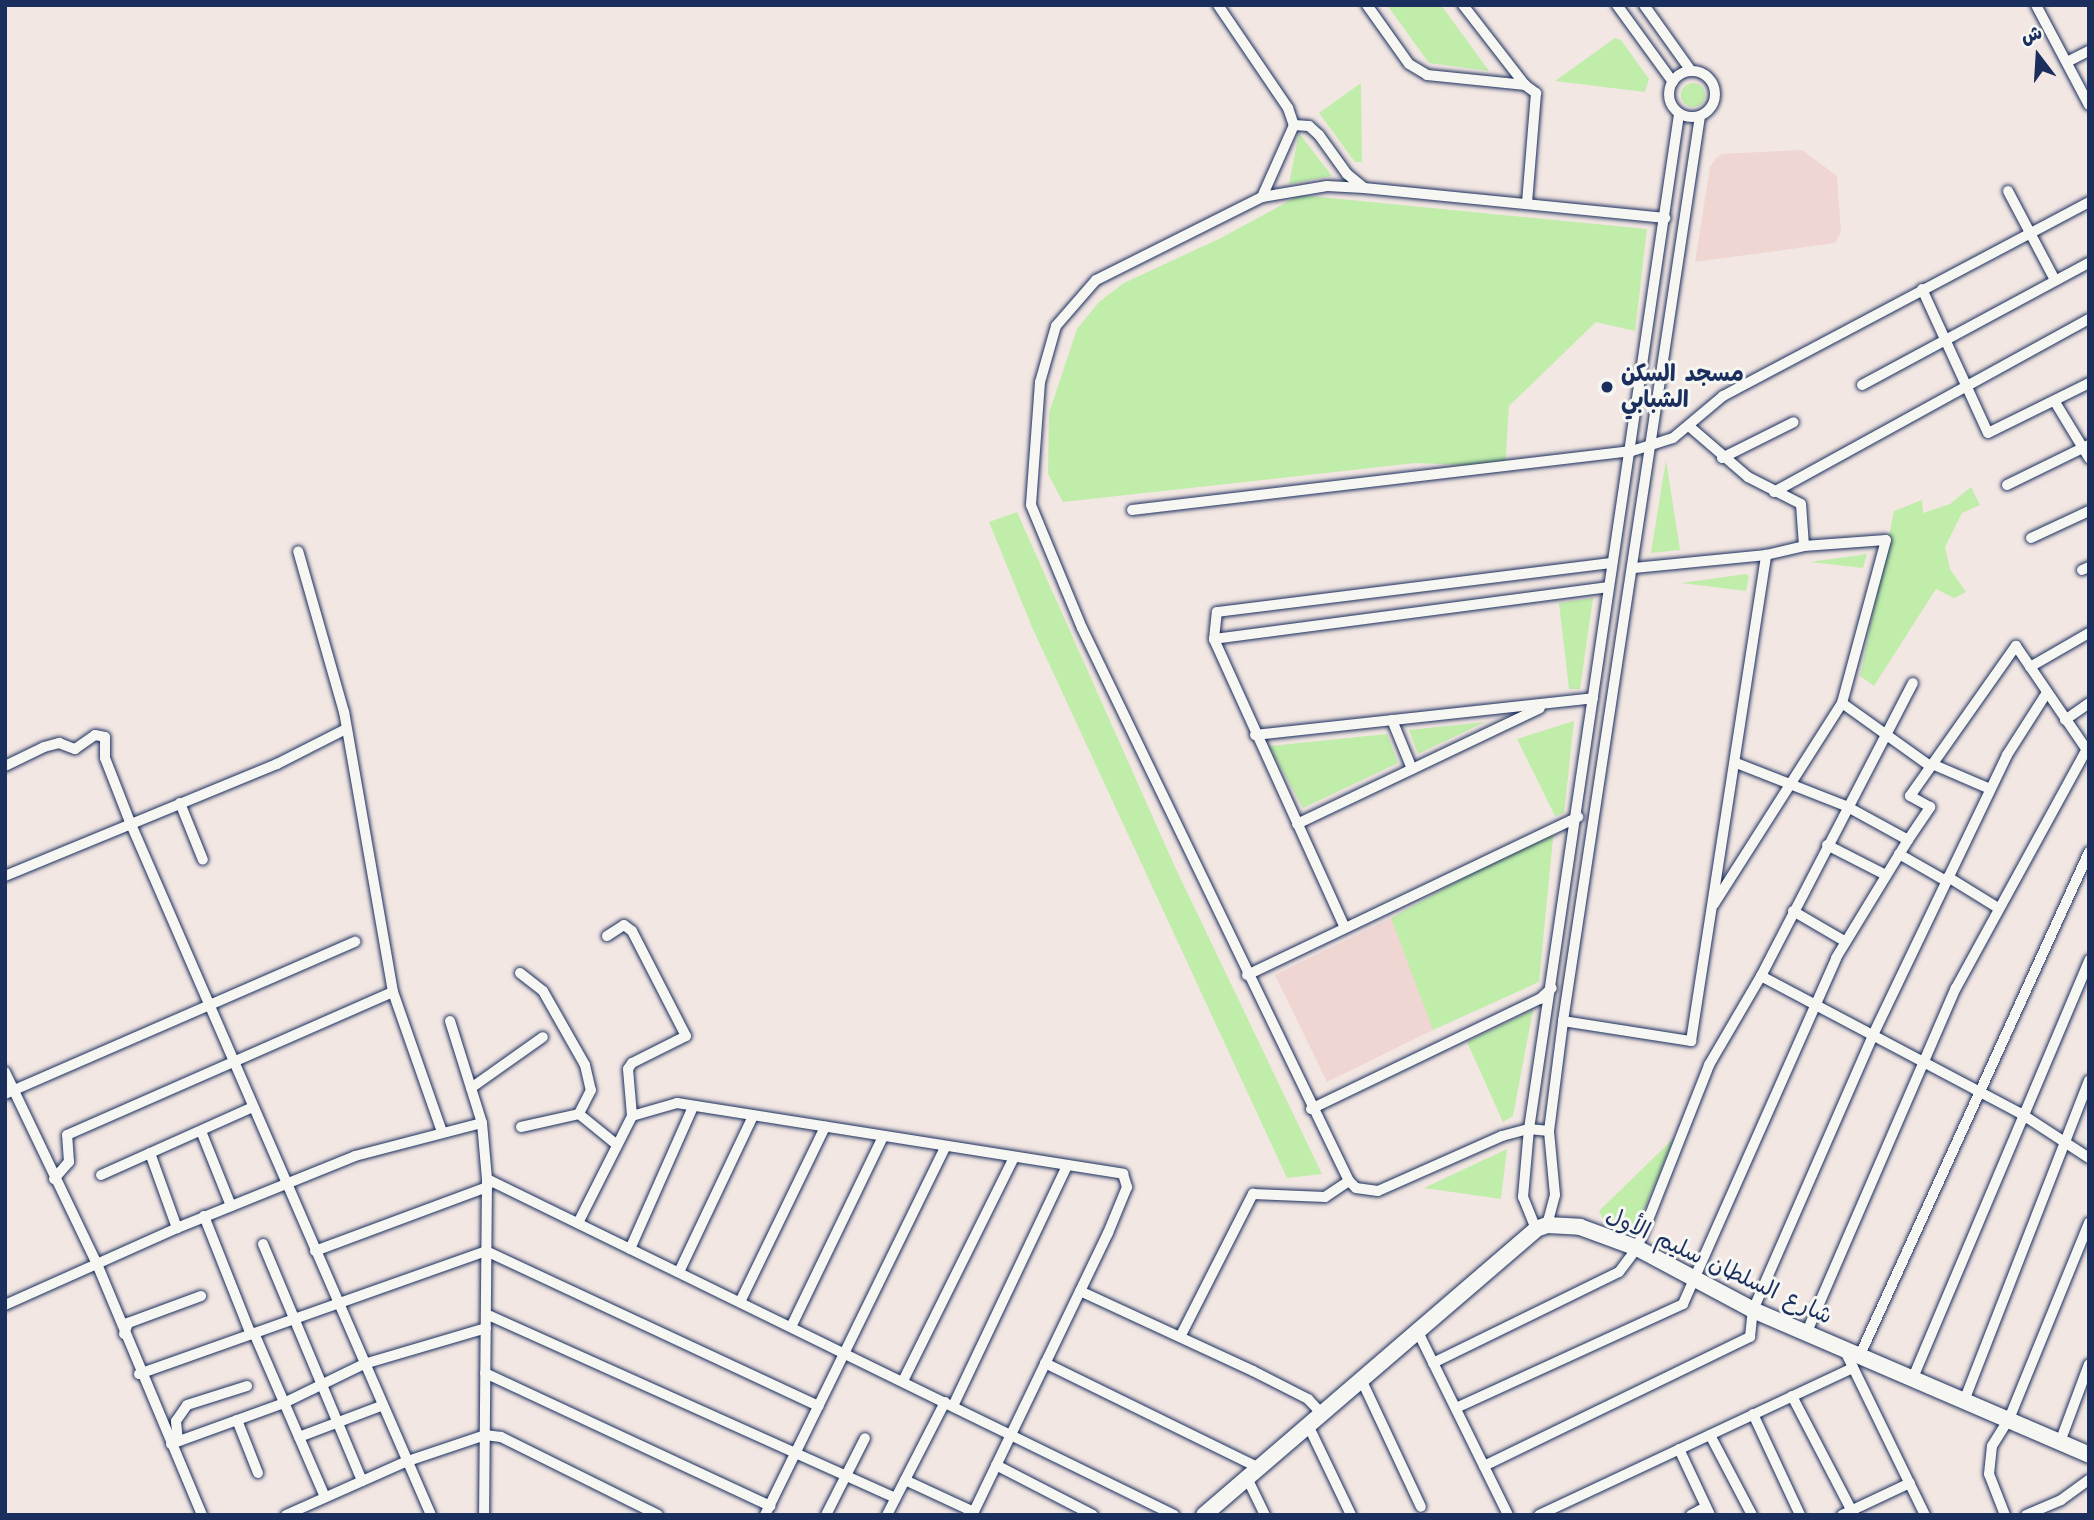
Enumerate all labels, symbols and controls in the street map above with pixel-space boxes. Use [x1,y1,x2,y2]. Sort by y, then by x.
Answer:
text: ش [2018,19,2046,51]
north arrow [2003,21,2073,91]
place label: مسجد السكن الشبابي [1621,360,1744,414]
marker: مسجد السكن الشبابي [1599,379,1615,395]
street label: شارع السلطان سليم الأول [1602,1201,1836,1331]

